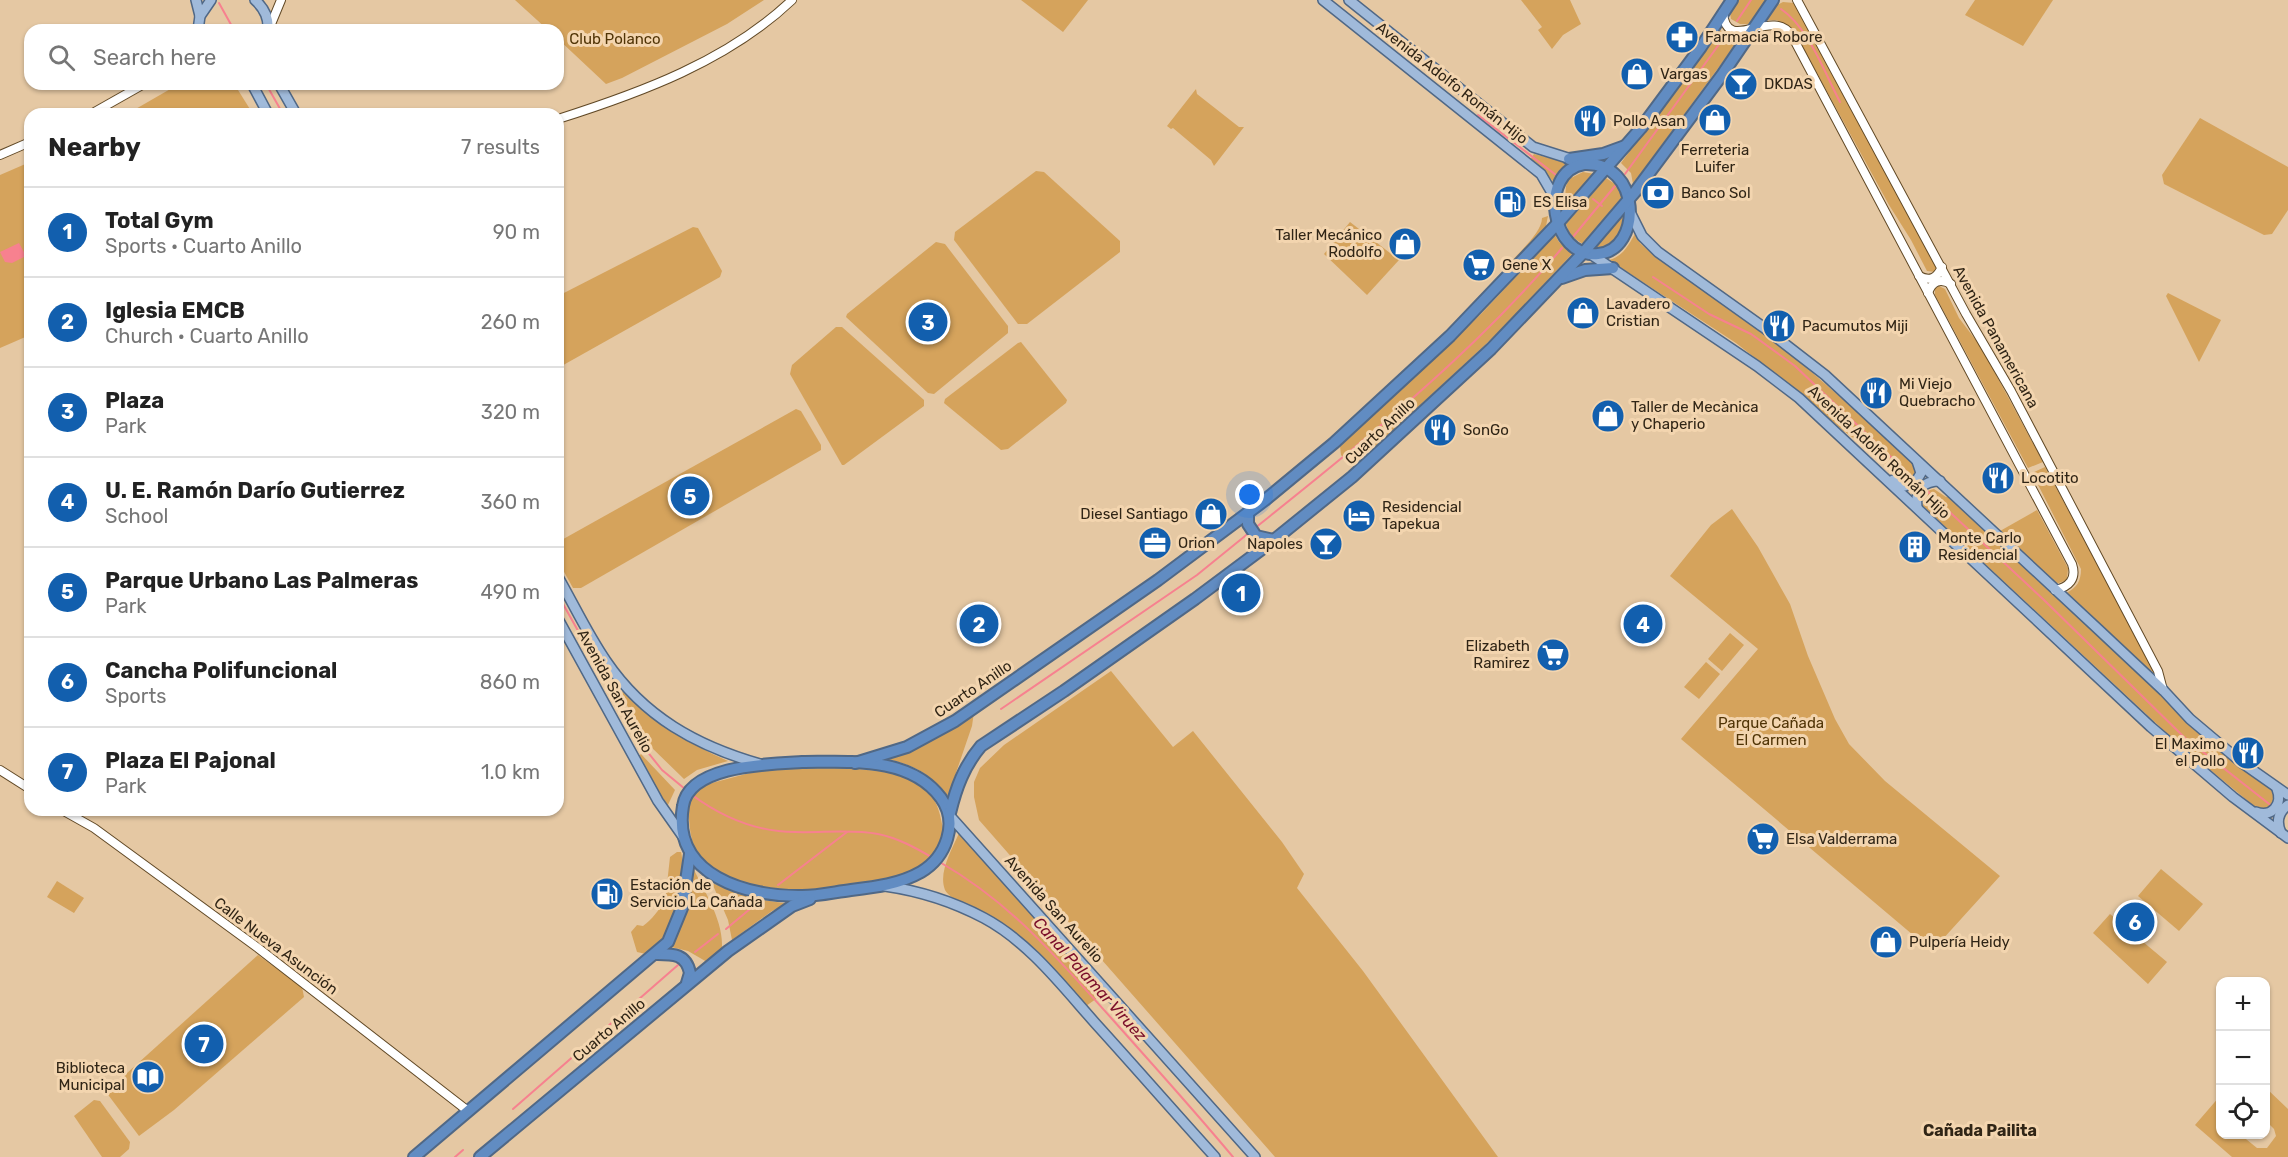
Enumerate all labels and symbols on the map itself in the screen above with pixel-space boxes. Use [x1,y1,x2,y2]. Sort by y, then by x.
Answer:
street label: Avenida Adolfo Román Hijo [1372,18,1532,148]
pharmacy icon: Farmacia Robore [1664,19,1700,55]
place label: Farmacia Robore [1705,28,1823,46]
park label: Club Polanco [569,30,661,48]
shop icon: Vargas [1619,56,1655,92]
place label: Vargas [1660,65,1708,83]
bar icon: DKDAS [1723,66,1759,102]
place label: DKDAS [1764,75,1813,93]
shop icon: Ferreteria Luifer [1697,102,1733,138]
restaurant icon: Pollo Asan [1572,103,1608,139]
place label: Pollo Asan [1613,112,1685,130]
place label: Ferreteria Luifer [1681,141,1749,176]
bank icon: Banco Sol [1640,175,1676,211]
fuel station icon: ES Elisa [1492,184,1528,220]
place label: Banco Sol [1681,184,1751,202]
place label: ES Elisa [1533,193,1587,211]
place label: Taller Mecánico Rodolfo [1275,226,1382,261]
shop icon: Taller Mecánico Rodolfo [1387,226,1423,262]
supermarket icon: Gene X [1461,247,1497,283]
place label: Gene X [1502,256,1552,274]
street label: Avenida Panamericana [1949,263,2043,411]
shop icon: Lavadero Cristian [1565,295,1601,331]
place label: Lavadero Cristian [1606,295,1670,330]
pin: 3 [908,300,948,344]
restaurant icon: Pacumutos Miji [1761,308,1797,344]
place label: Pacumutos Miji [1802,317,1908,335]
restaurant icon: Mi Viejo Quebracho [1858,375,1894,411]
place label: Mi Viejo Quebracho [1899,375,1975,410]
street label: Avenida Adolfo Román Hijo [1804,381,1954,523]
street label: Cuarto Anillo [1341,394,1419,468]
shop icon: Taller de Mecànica y Chaperio [1590,398,1626,434]
place label: Taller de Mecànica y Chaperio [1631,398,1758,433]
restaurant icon: SonGo [1422,412,1458,448]
place label: SonGo [1463,421,1509,439]
restaurant icon: Locotito [1980,460,2016,496]
place label: Locotito [2021,469,2079,487]
pin: 5 [670,474,710,518]
your location [1235,480,1264,509]
shop icon: Diesel Santiago [1193,496,1229,532]
hotel icon: Residencial Tapekua [1341,498,1377,534]
place label: Residencial Tapekua [1382,498,1462,533]
place label: Diesel Santiago [1080,505,1188,523]
office icon: Orion [1137,525,1173,561]
bar icon: Napoles [1308,526,1344,562]
building icon: Monte Carlo Residencial [1897,529,1933,565]
place label: Monte Carlo Residencial [1938,529,2022,564]
place label: Orion [1178,534,1215,552]
place label: Napoles [1247,535,1303,553]
pin: 1 [1222,570,1260,616]
pin: 2 [960,602,998,646]
pin: 4 [1624,602,1662,646]
street label: Avenida San Aurelio [574,626,656,756]
place label: Elizabeth Ramirez [1465,637,1530,672]
supermarket icon: Elizabeth Ramirez [1535,637,1571,673]
street label: Cuarto Anillo [931,657,1015,721]
park label: Parque Cañada El Carmen [1718,714,1824,749]
place label: El Maximo el Pollo [2155,735,2225,770]
restaurant icon: El Maximo el Pollo [2230,735,2266,771]
supermarket icon: Elsa Valderrama [1745,821,1781,857]
place label: Elsa Valderrama [1786,830,1897,848]
street label: Avenida San Aurelio [1001,852,1107,966]
fuel station icon: Estación de Servicio La Cañada [589,876,625,912]
place label: Estación de Servicio La Cañada [630,876,763,911]
street label: Calle Nueva Asunción [211,894,341,998]
pin: 6 [2116,900,2154,944]
water label: Canal Palamar Viruez [1029,913,1151,1045]
shop icon: Pulpería Heidy [1868,924,1904,960]
place label: Pulpería Heidy [1909,933,2010,951]
street label: Cuarto Anillo [569,994,649,1066]
pin: 7 [184,1022,224,1066]
place label: Biblioteca Municipal [56,1059,125,1094]
library icon: Biblioteca Municipal [130,1059,166,1095]
district label: Cañada Pailita [1923,1121,2037,1140]

